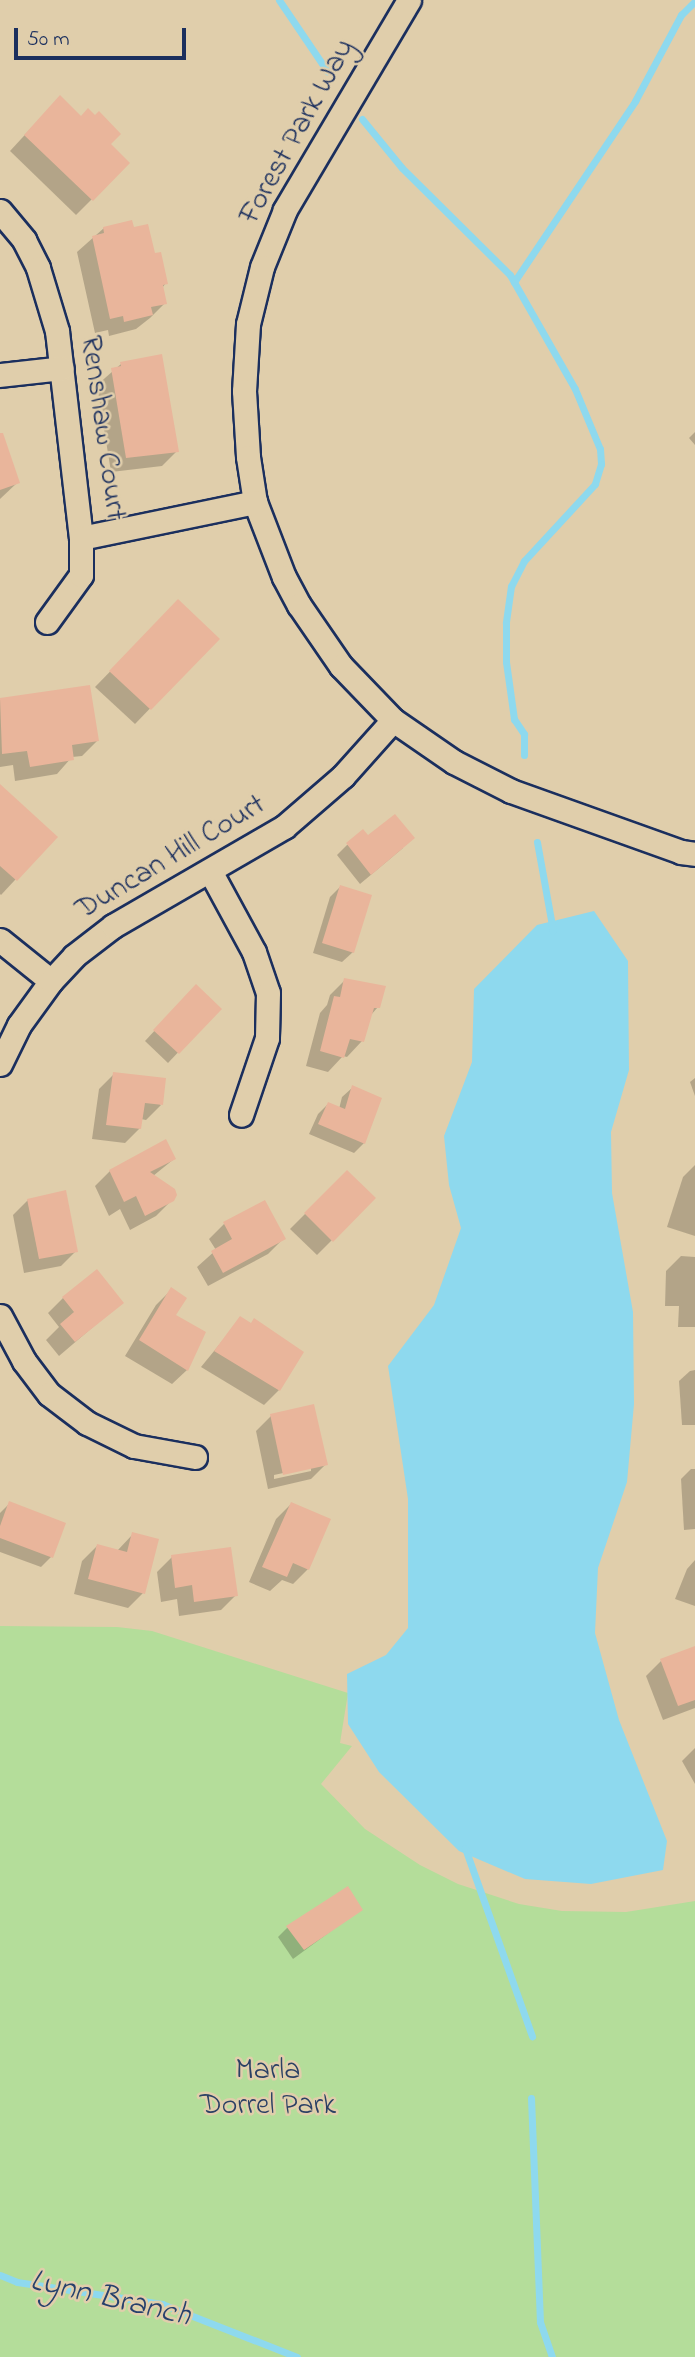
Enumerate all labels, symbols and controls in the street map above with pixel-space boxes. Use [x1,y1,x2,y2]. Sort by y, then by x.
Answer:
scale bar [18,14,189,58]
text: 50 m [27,25,70,55]
street label: Forest Park Way [232,33,364,231]
street label: Renshaw Court [71,333,133,523]
street label: Duncan Hill Court [70,787,272,929]
park label: Marla Dorrel Park [200,2053,336,2124]
water label: Lynn Branch [26,2263,194,2337]

